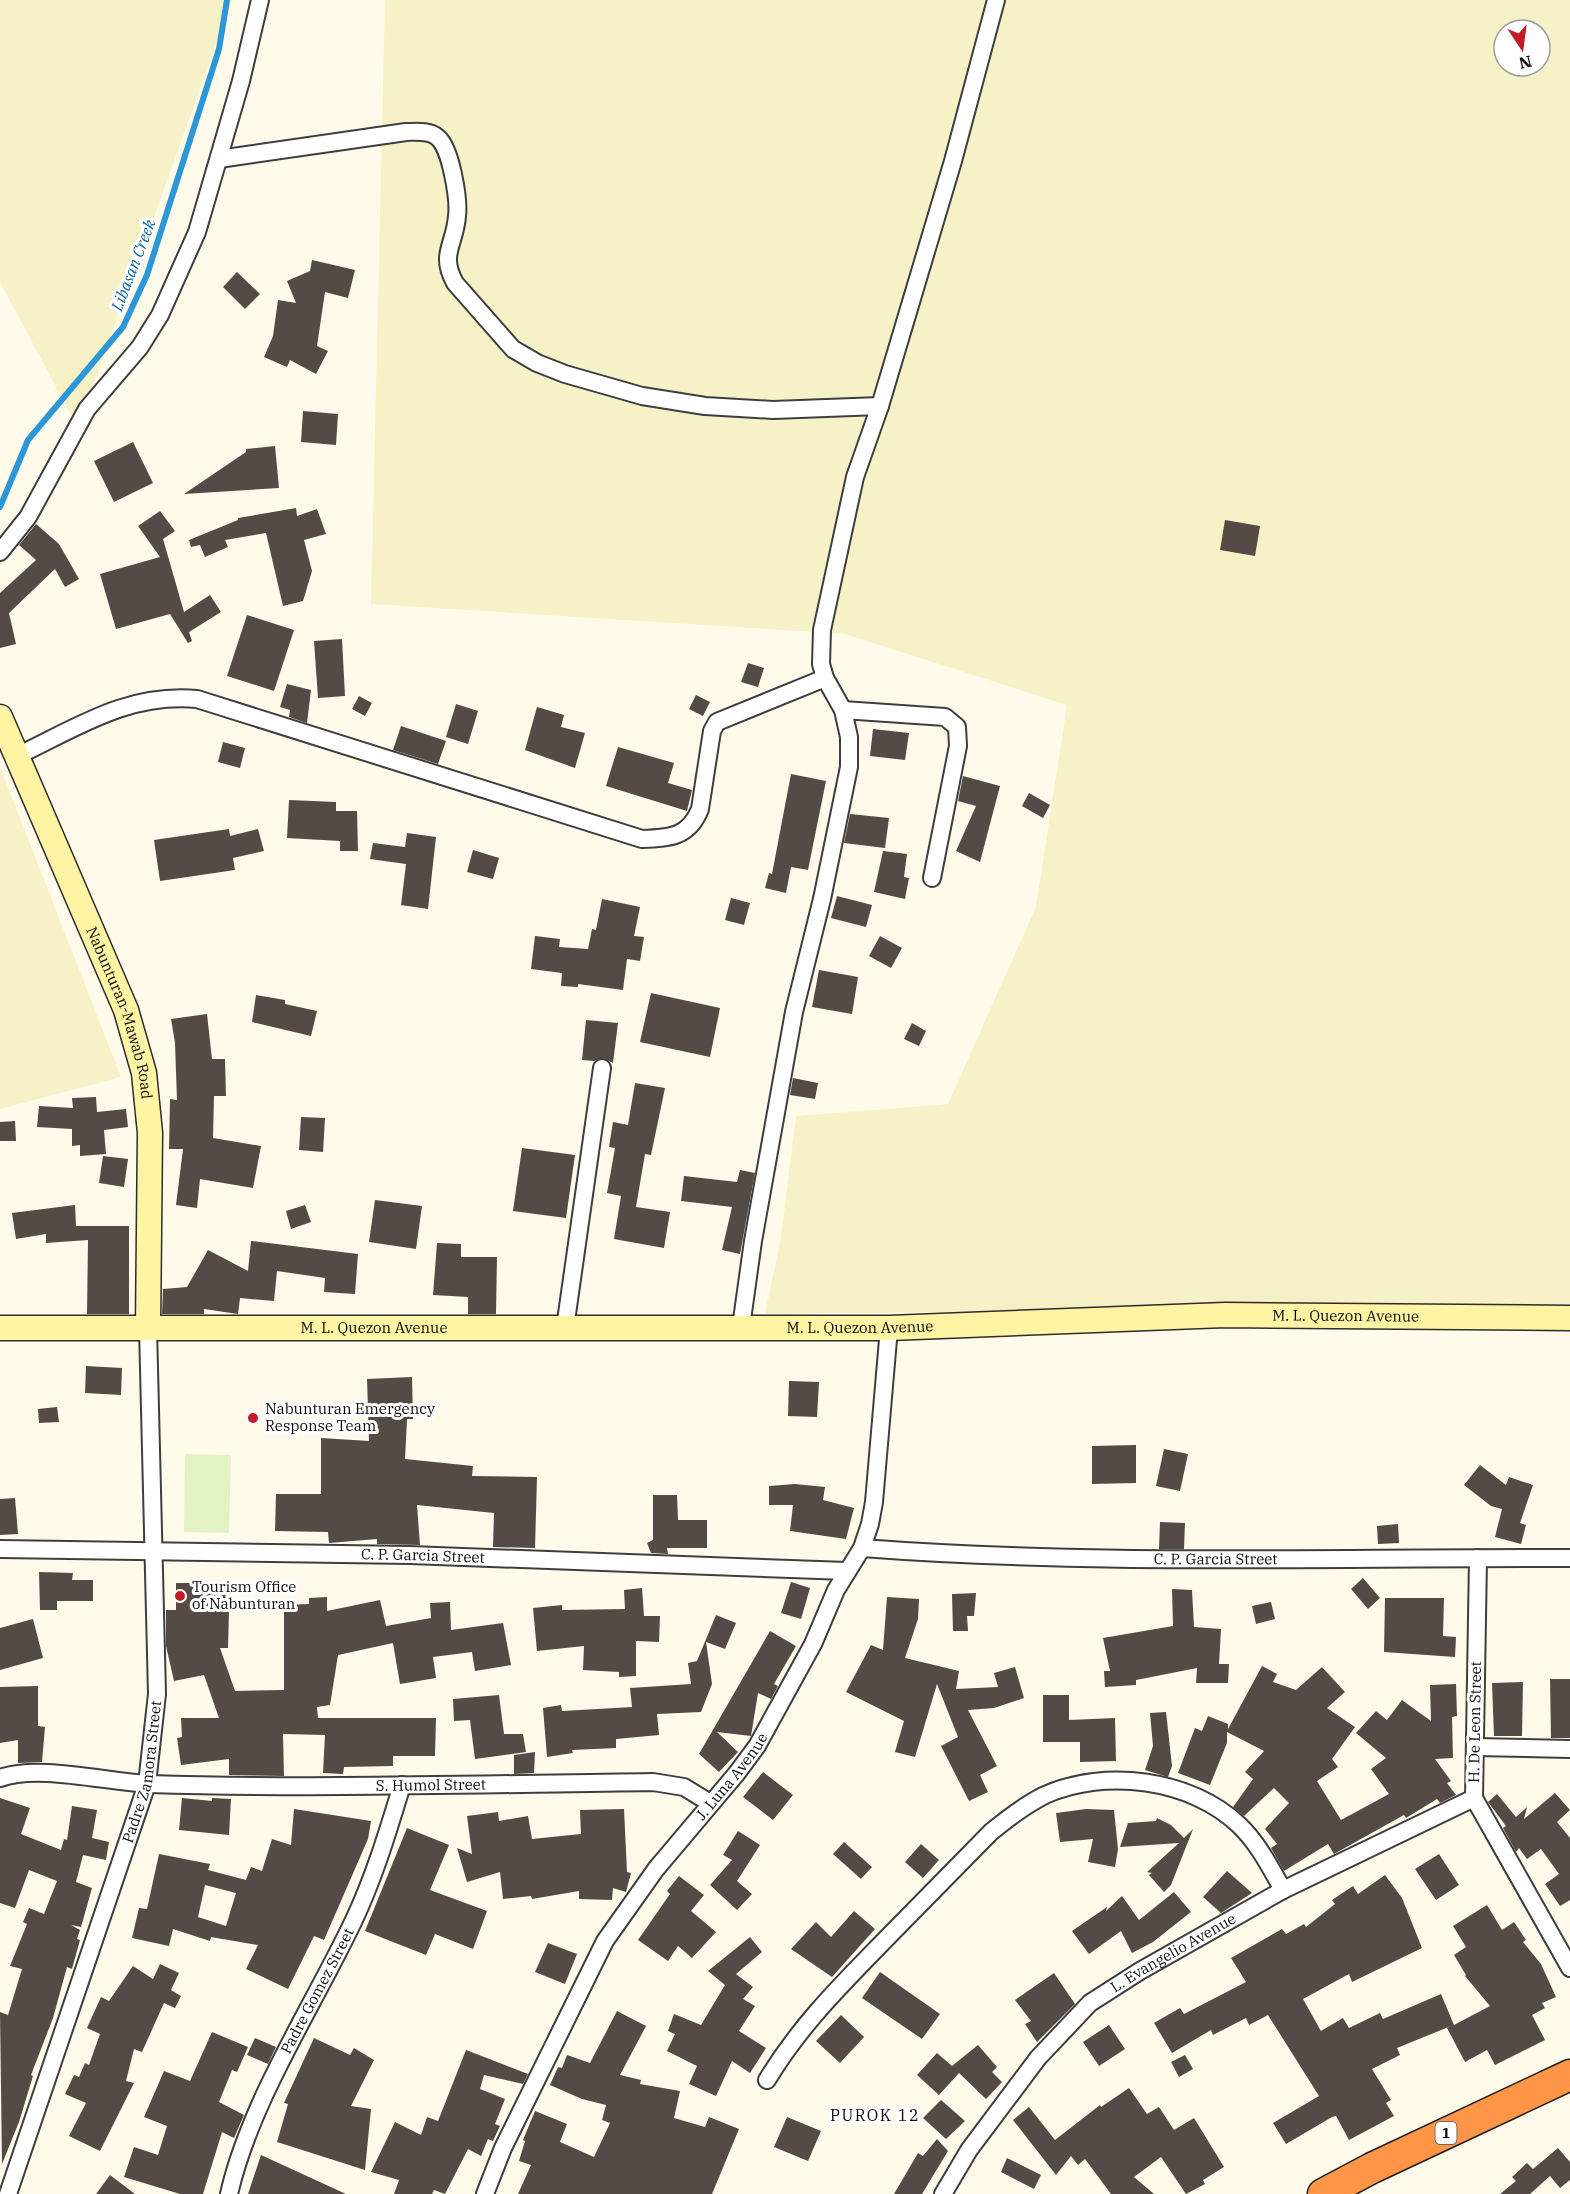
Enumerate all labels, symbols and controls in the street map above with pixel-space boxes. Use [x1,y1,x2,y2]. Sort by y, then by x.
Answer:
north arrow [1492,18,1552,78]
text: N [1517,51,1534,74]
water label: Libasan Creek [106,216,160,315]
street label: Nabunturan-Mawab Road [82,924,157,1100]
street label: M. L. Quezon Avenue [1272,1305,1419,1326]
street label: M. L. Quezon Avenue [787,1316,934,1337]
street label: M. L. Quezon Avenue [301,1318,447,1337]
place label: Nabunturan Emergency Response Team [265,1399,435,1435]
marker: Nabunturan Emergency Response Team [246,1411,260,1425]
street label: C. P. Garcia Street [361,1544,485,1567]
street label: C. P. Garcia Street [1154,1549,1278,1568]
place label: Tourism Office of Nabunturan [192,1577,296,1613]
marker: Tourism Office of Nabunturan [173,1589,187,1603]
street label: H. De Leon Street [1464,1661,1485,1783]
street label: Padre Zamora Street [118,1699,165,1845]
street label: J. Luna Avenue [691,1730,771,1824]
street label: S. Humol Street [376,1775,486,1795]
street label: L. Evangelio Avenue [1107,1909,1239,1996]
street label: Padre Gomez Street [276,1925,358,2057]
district label: PUROK 12 [830,2105,920,2125]
road number: 1 [1436,2122,1456,2144]

